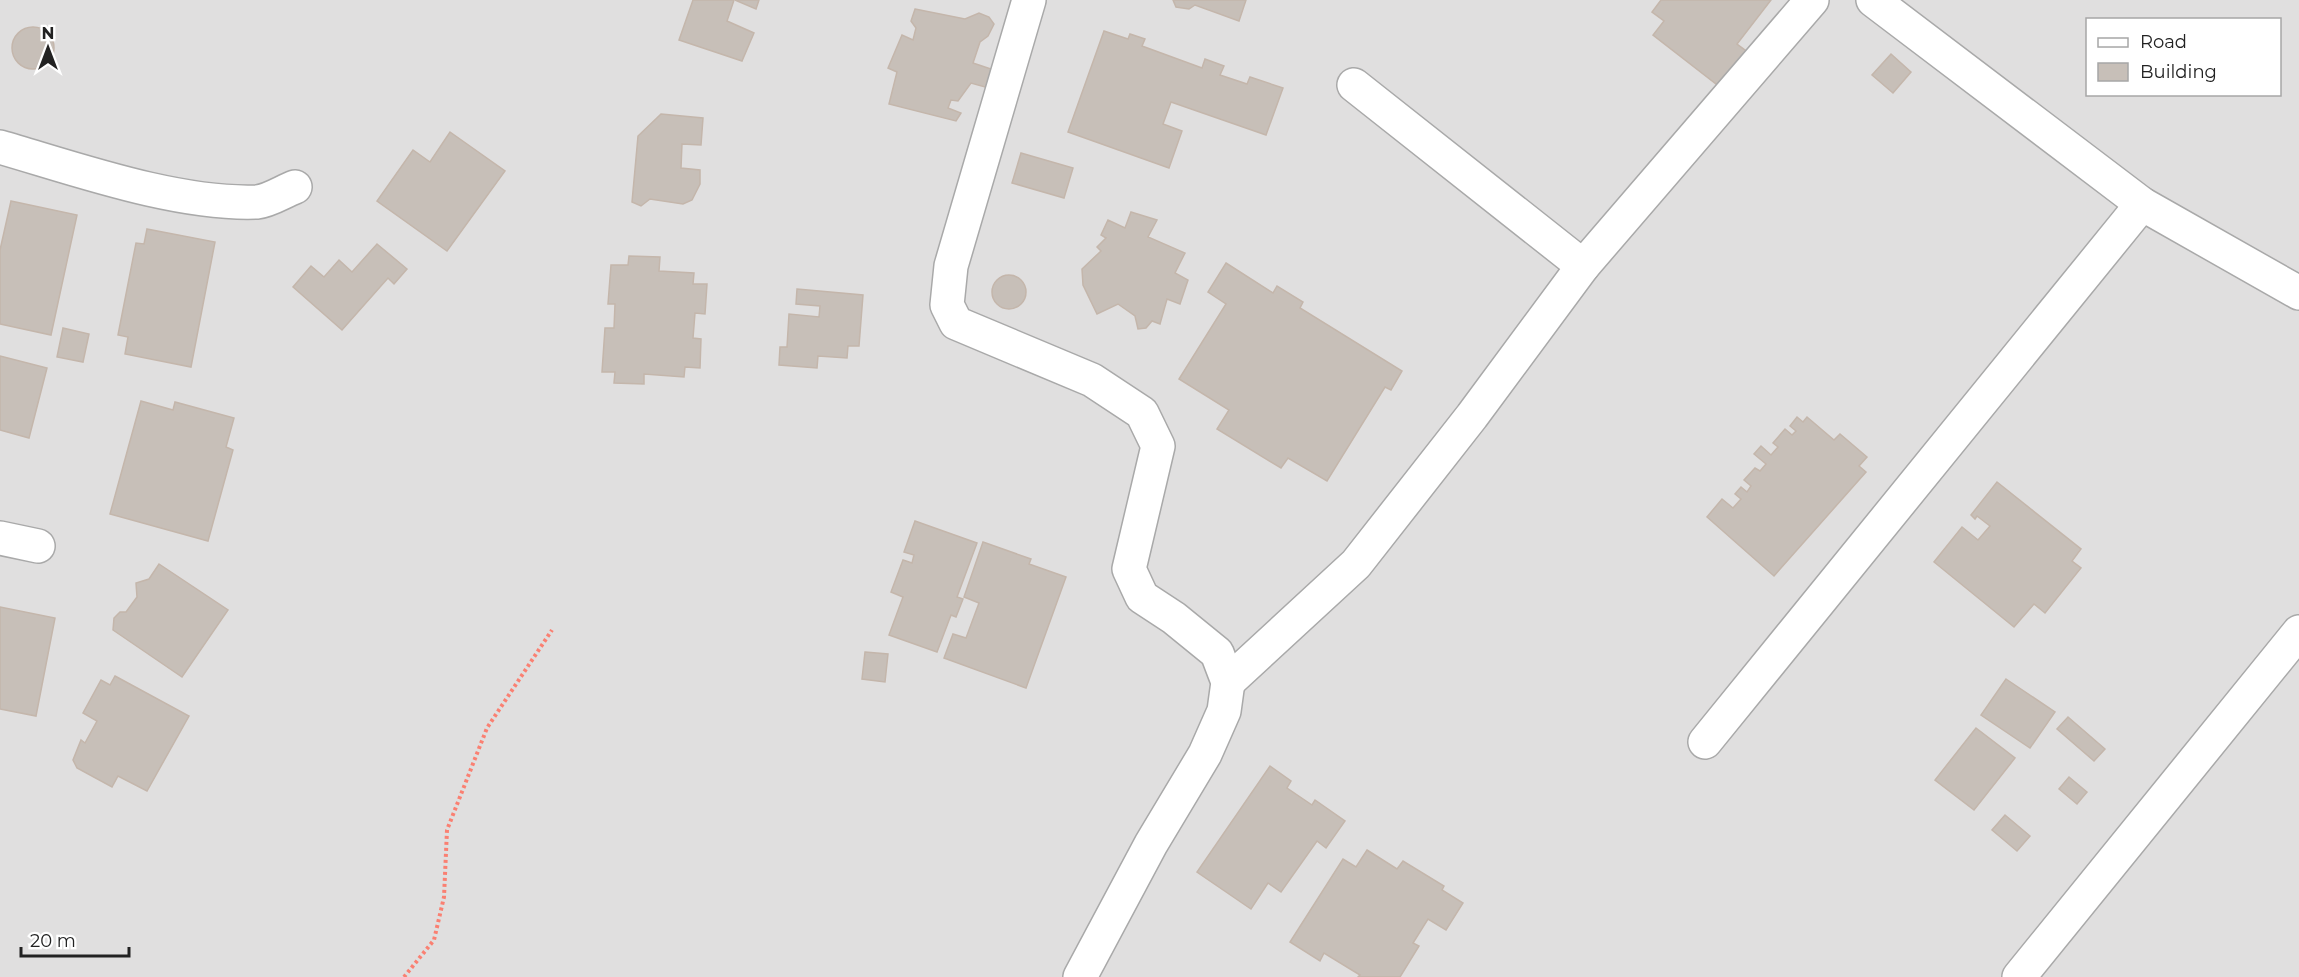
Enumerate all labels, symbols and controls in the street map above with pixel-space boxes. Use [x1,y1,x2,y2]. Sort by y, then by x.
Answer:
north arrow [18,18,78,78]
legend [2086,18,2281,96]
text: N [42,24,54,43]
text: Road [2140,31,2187,53]
text: Building [2140,61,2217,83]
scale bar [21,920,129,958]
text: 20 m [30,930,76,952]

